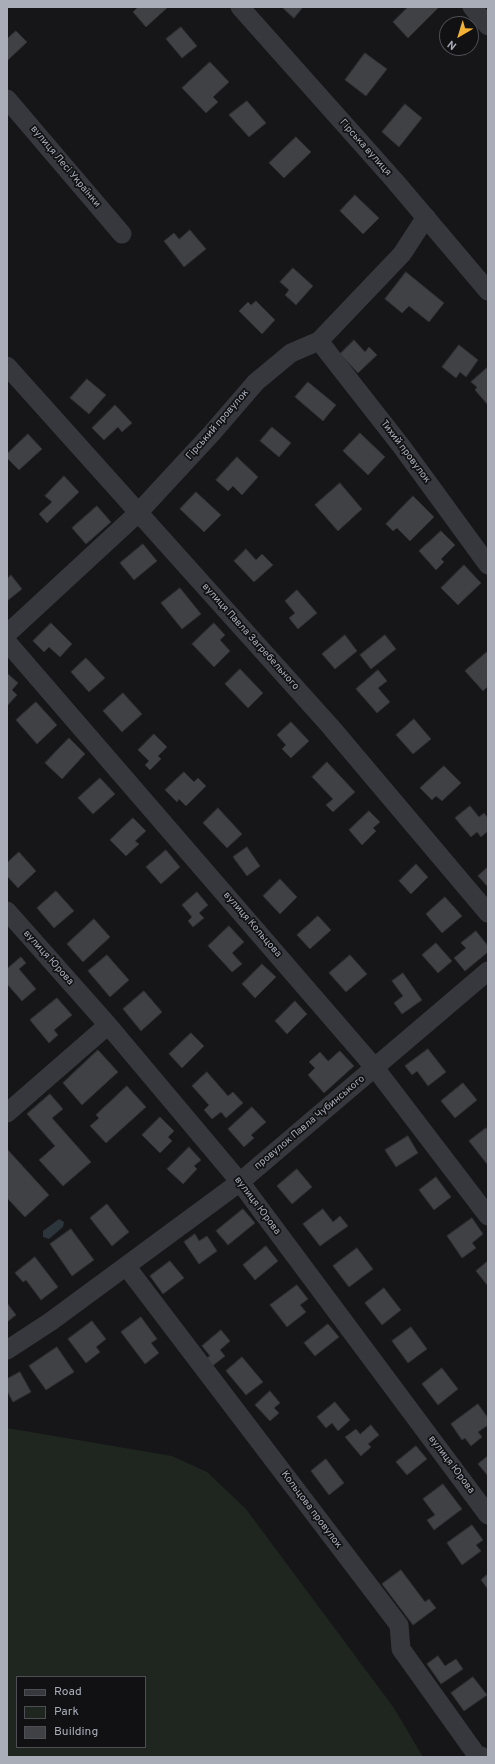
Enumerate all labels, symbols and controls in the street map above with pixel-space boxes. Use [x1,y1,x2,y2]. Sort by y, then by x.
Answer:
north arrow [439,16,479,56]
text: N [445,37,460,53]
street label: Гірська вулиця [336,117,394,179]
street label: вулиця Лесі Українки [27,124,103,210]
street label: Гірський провулок [184,387,252,463]
street label: Тихий провулок [377,418,433,486]
street label: вулиця Павла Загребельного [199,581,301,693]
street label: вулиця Кольцова [220,890,284,960]
street label: вулиця Юрова [20,928,76,988]
street label: провулок Павла Чубинського [252,1073,368,1173]
street label: вулиця Юрова [231,1175,283,1237]
street label: вулиця Юрова [425,1434,477,1496]
street label: Кольцова провулок [278,1469,344,1551]
legend [16,1676,146,1748]
text: Road [54,1684,82,1700]
text: Park [54,1704,79,1720]
text: Building [54,1724,98,1740]

